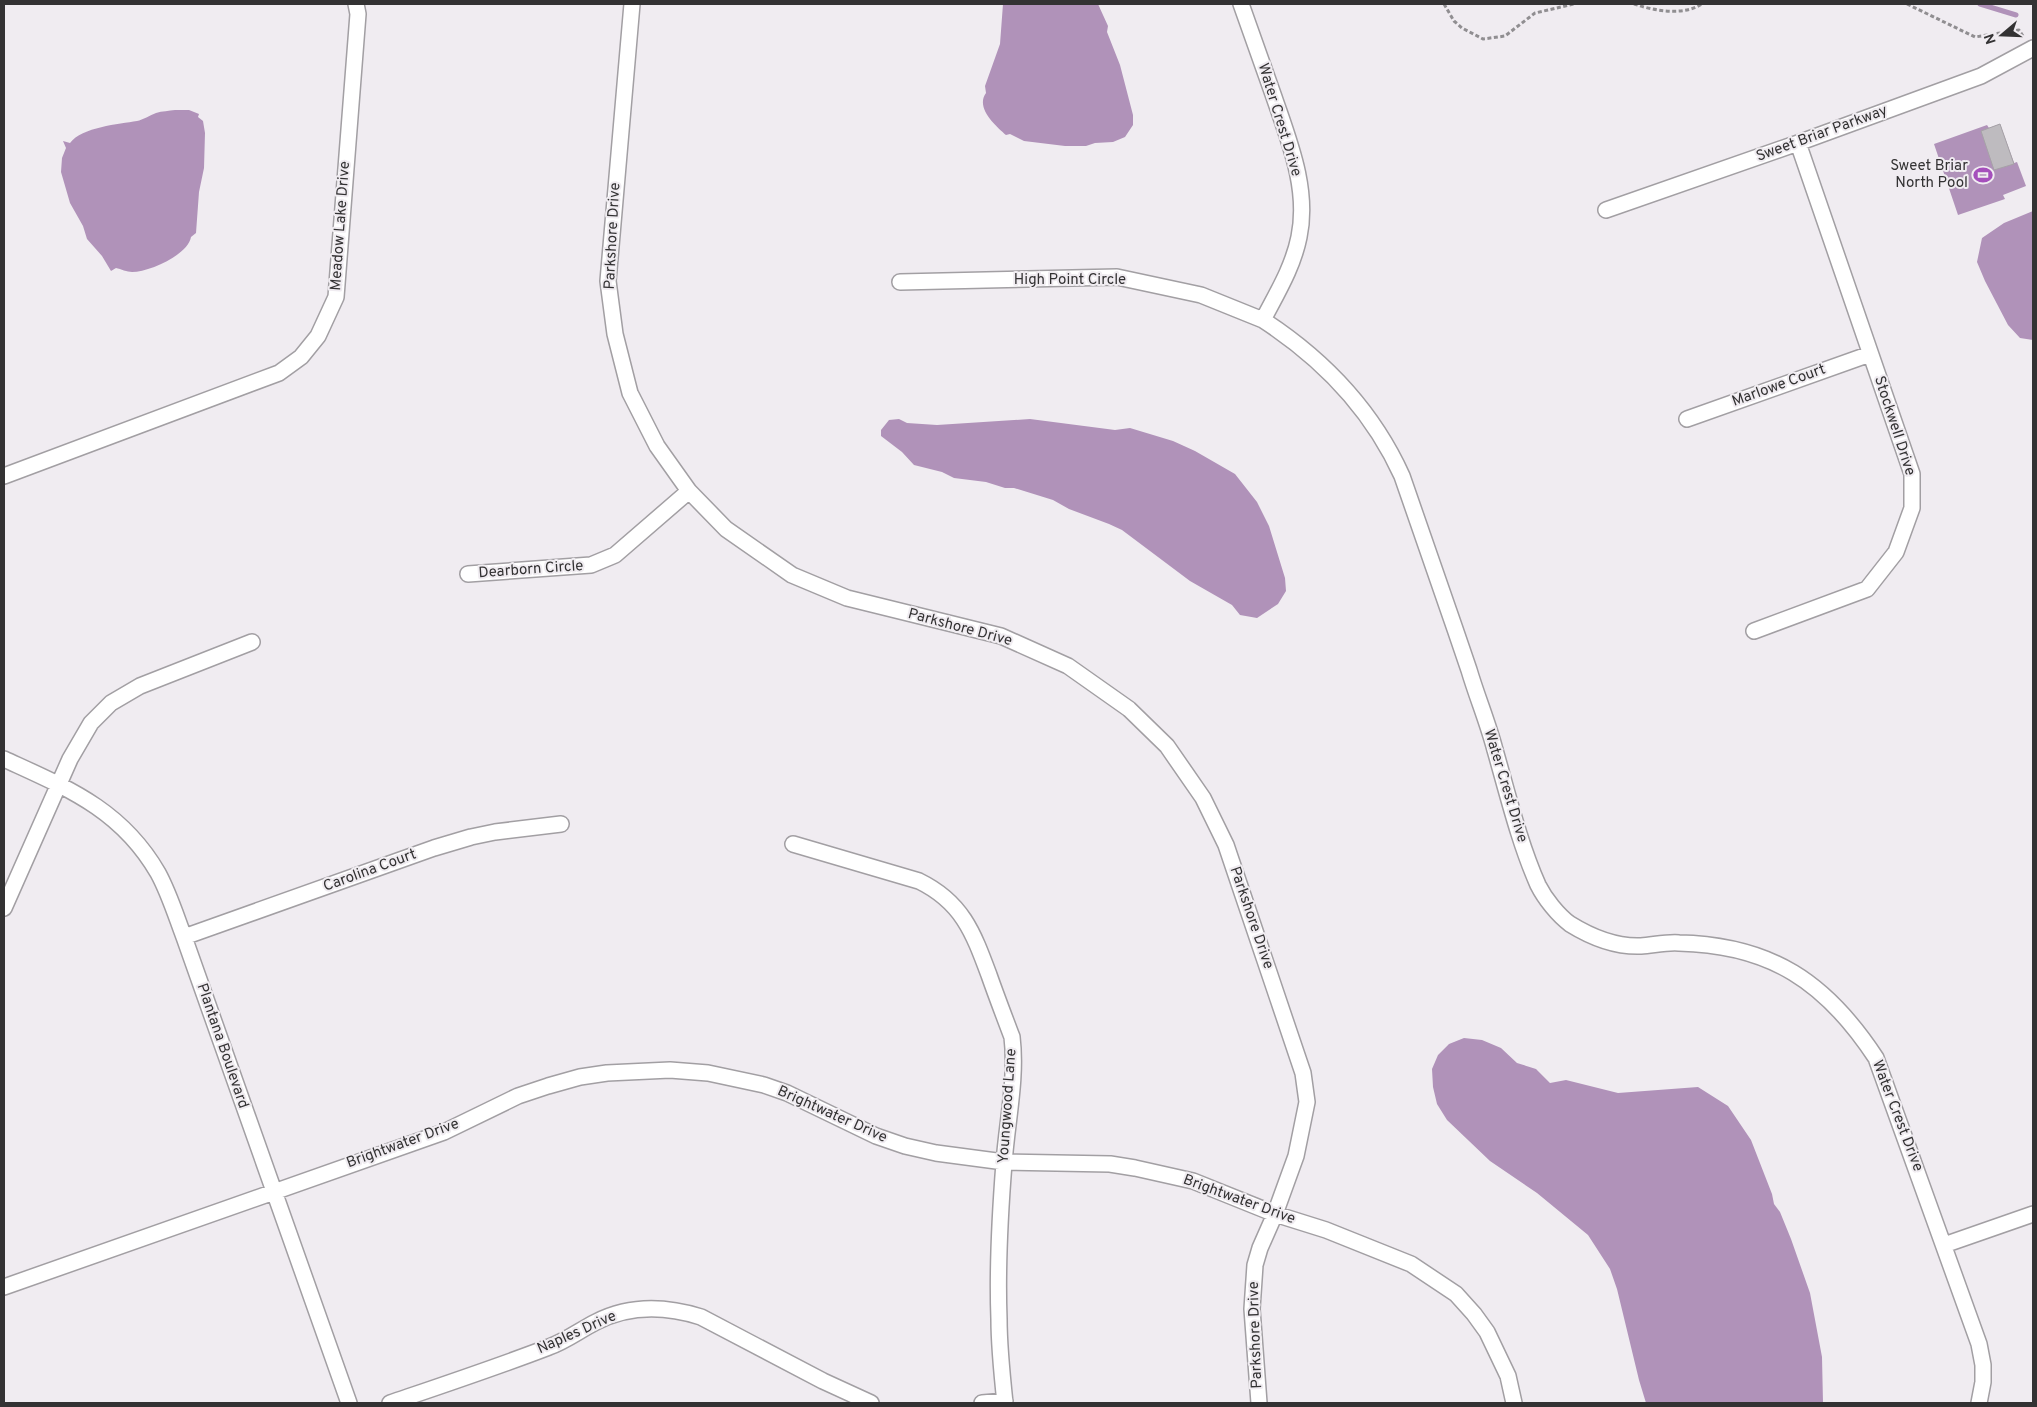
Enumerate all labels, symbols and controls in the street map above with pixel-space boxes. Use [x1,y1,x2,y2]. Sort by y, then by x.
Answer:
north arrow [1977,10,2027,60]
text: N [1981,31,2001,46]
street label: Water Crest Drive [1253,61,1305,179]
street label: Sweet Briar Parkway [1754,101,1890,167]
place label: Sweet Briar North Pool [1890,157,1968,193]
street label: Meadow Lake Drive [327,160,355,292]
sports icon: Sweet Briar North Pool [1972,164,1994,186]
street label: Parkshore Drive [601,182,625,290]
street label: High Point Circle [1014,271,1126,290]
street label: Marlowe Court [1730,360,1828,412]
street label: Stockwell Drive [1869,374,1919,478]
street label: Dearborn Circle [478,557,584,583]
street label: Parkshore Drive [906,605,1014,651]
street label: Water Crest Drive [1479,727,1531,845]
street label: Carolina Court [321,845,419,897]
street label: Parkshore Drive [1225,864,1277,972]
street label: Plantana Boulevard [192,981,252,1111]
street label: Youngwood Lane [995,1048,1021,1164]
street label: Water Crest Drive [1867,1058,1927,1174]
street label: Brightwater Drive [774,1082,890,1148]
street label: Brightwater Drive [344,1115,462,1173]
street label: Brightwater Drive [1180,1171,1298,1229]
street label: Parkshore Drive [1245,1281,1267,1389]
street label: Naples Drive [534,1307,620,1359]

